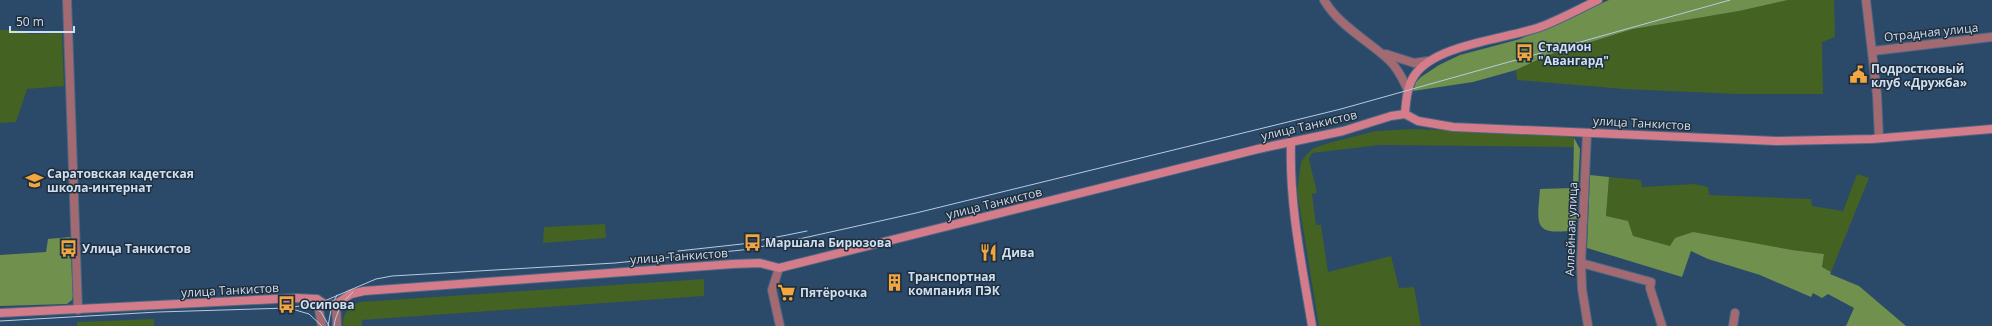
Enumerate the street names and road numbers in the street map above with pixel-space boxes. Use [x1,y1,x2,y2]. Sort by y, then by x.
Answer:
street label: Отрадная улица [1883,19,1979,45]
street label: улица Танкистов [1259,106,1359,144]
street label: улица Танкистов [1593,112,1691,134]
street label: Аллейная улица [1561,182,1581,276]
street label: улица Танкистов [944,183,1044,223]
street label: улица Танкистов [630,244,729,268]
street label: улица Танкистов [181,279,279,301]

